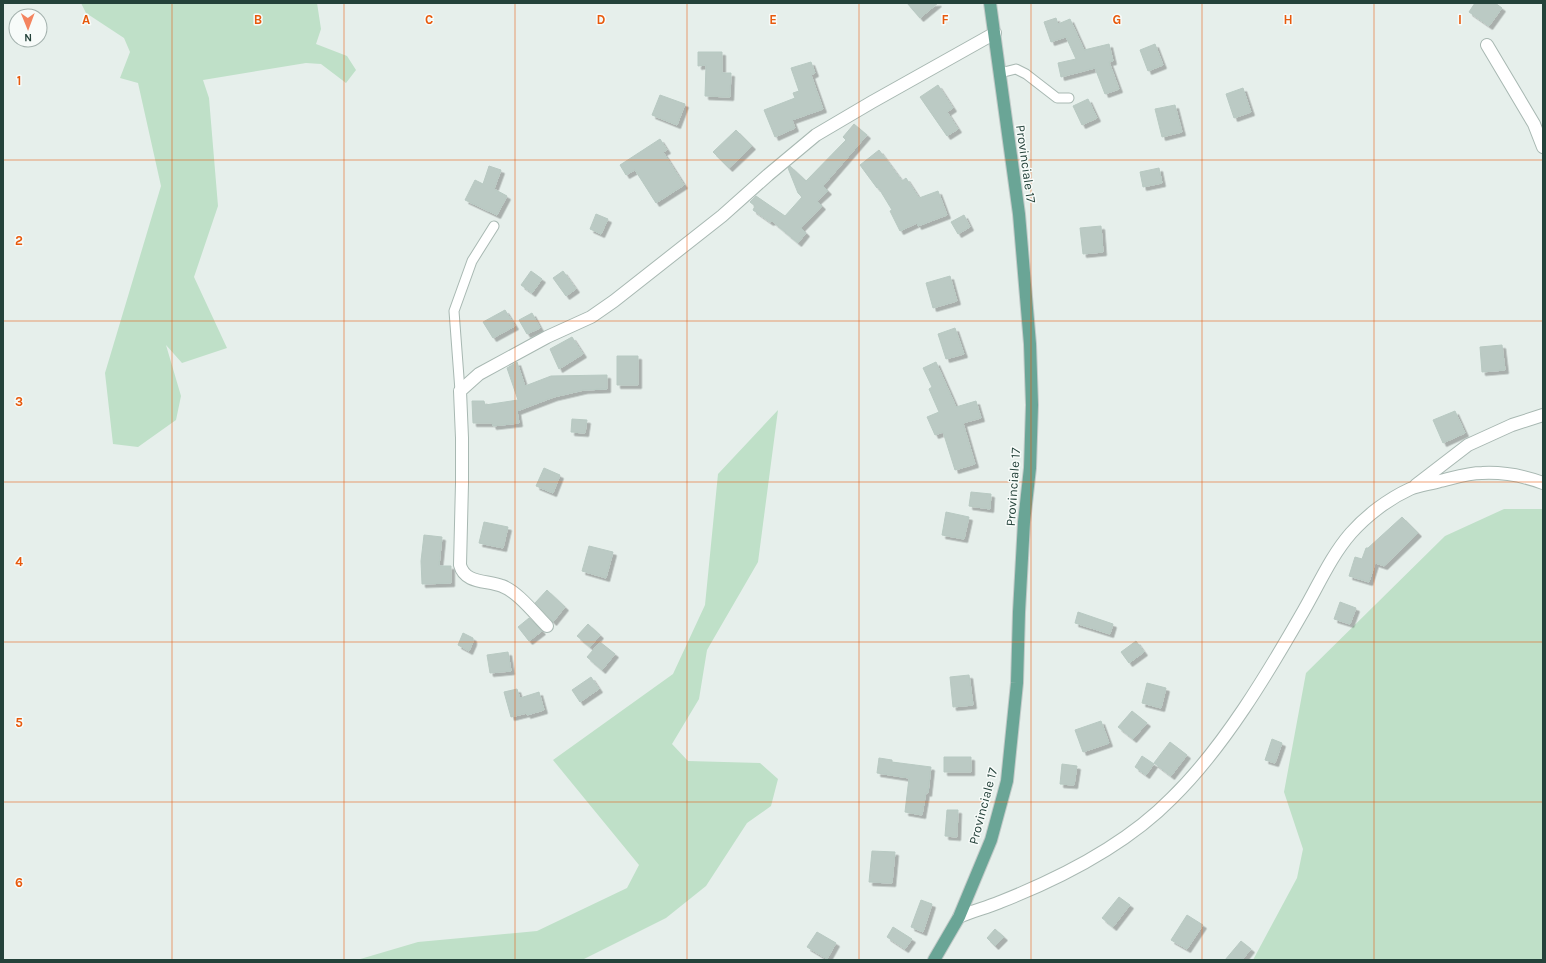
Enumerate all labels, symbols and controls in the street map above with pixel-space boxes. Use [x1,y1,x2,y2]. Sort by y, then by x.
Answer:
north arrow [8,8,48,48]
text: A [82,12,90,27]
text: B [254,12,262,27]
text: C [425,12,433,27]
text: D [597,12,606,27]
text: E [769,12,777,27]
text: F [941,12,949,27]
text: G [1113,12,1121,27]
text: H [1283,12,1293,27]
text: I [1458,12,1462,27]
text: N [24,31,32,44]
text: 1 [17,73,21,88]
street label: Provinciale 17 [1013,124,1039,204]
text: 2 [15,233,23,248]
text: 3 [15,394,23,409]
street label: Provinciale 17 [1003,447,1023,527]
text: 4 [15,554,23,569]
text: 5 [15,715,23,730]
street label: Provinciale 17 [966,766,1000,846]
text: 6 [15,875,23,890]

